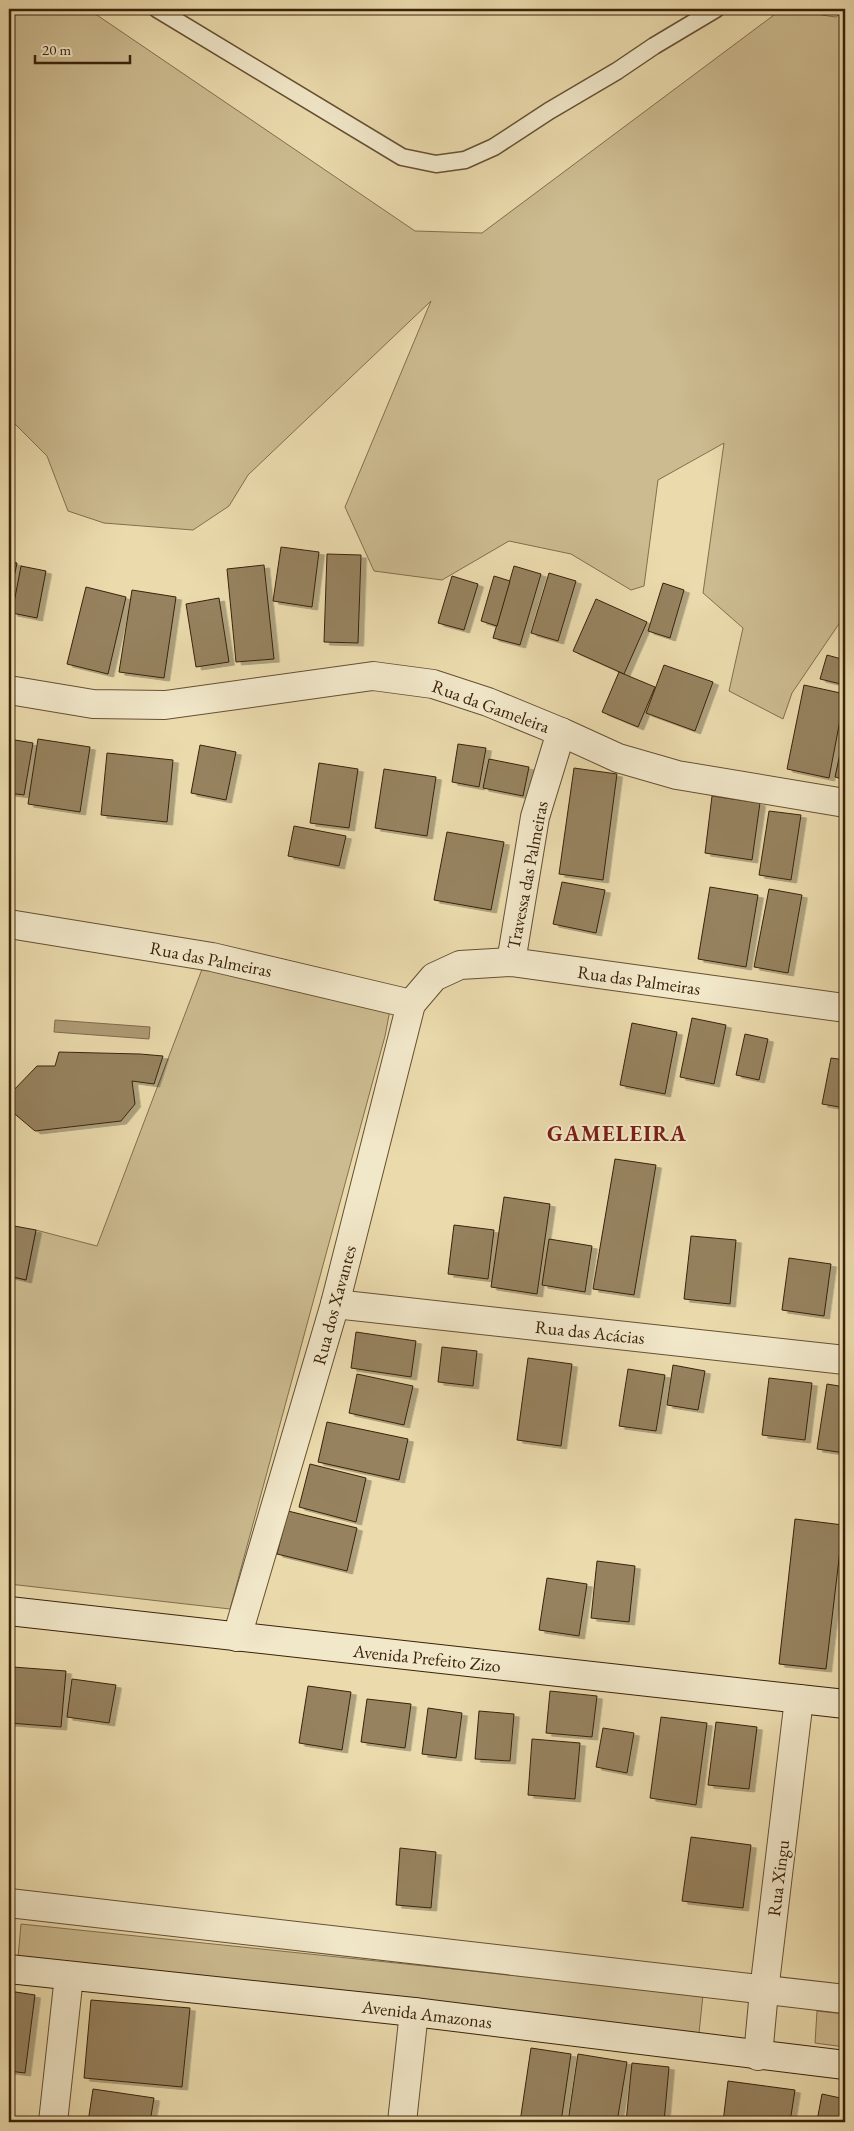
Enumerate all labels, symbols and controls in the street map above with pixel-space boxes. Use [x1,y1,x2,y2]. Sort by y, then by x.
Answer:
scale bar [35,32,130,64]
text: 20 m [42,40,71,59]
street label: Rua da Gameleira [429,674,554,738]
street label: Travessa das Palmeiras [501,799,553,951]
street label: Rua das Palmeiras [148,936,274,982]
street label: Rua das Palmeiras [576,960,702,1000]
district label: GAMELEIRA [547,1119,687,1148]
street label: Rua dos Xavantes [307,1243,361,1367]
street label: Rua das Acácias [534,1315,646,1349]
street label: Avenida Prefeito Zizo [351,1639,502,1677]
street label: Rua Xingu [762,1838,794,1918]
street label: Avenida Amazonas [360,1994,494,2033]

